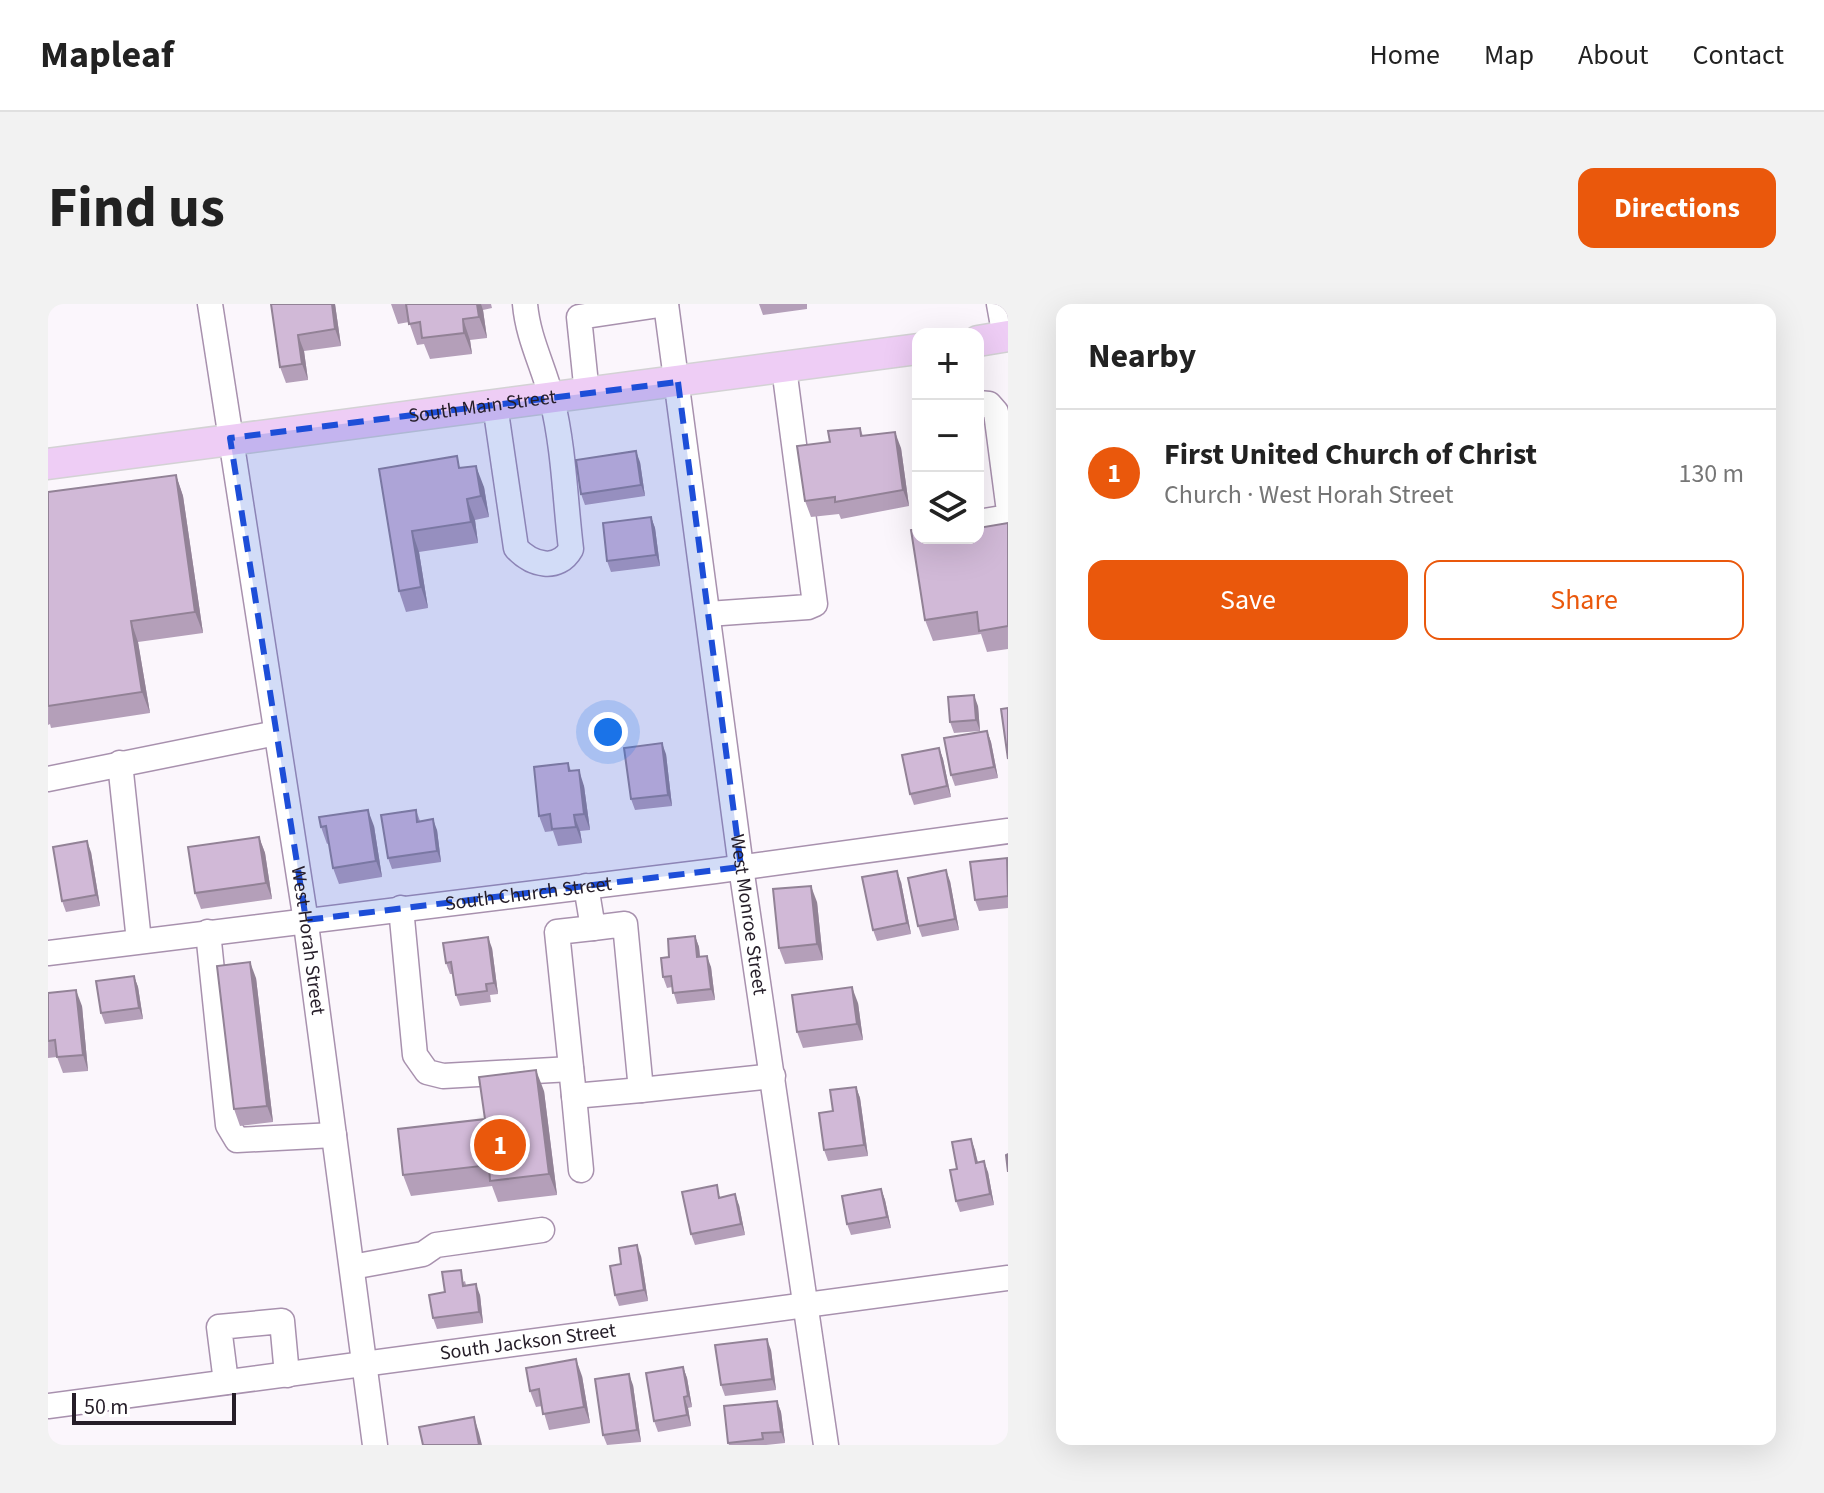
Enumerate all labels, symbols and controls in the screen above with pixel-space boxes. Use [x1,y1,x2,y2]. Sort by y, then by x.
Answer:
text: Mapleaf [40,28,174,82]
text: Home [1369,35,1440,75]
text: Map [1484,35,1534,75]
text: About [1578,35,1649,75]
text: Contact [1693,35,1784,75]
button: Directions [1578,168,1776,248]
text: Find us [48,169,225,248]
map controls [912,328,984,544]
button: + [912,328,984,400]
text: Nearby [1088,332,1196,381]
street label: South Main Street [407,383,558,430]
button: − [912,400,984,472]
text: First United Church of Christ [1164,433,1537,476]
text: 1 [1107,455,1121,492]
text: 130 m [1678,455,1744,492]
button: layers [912,472,984,544]
text: Church · West Horah Street [1164,476,1454,513]
button: Save [1088,560,1408,640]
button: Share [1424,560,1744,640]
your location [588,712,628,752]
street label: West Monroe Street [723,832,774,997]
street label: West Horah Street [284,864,332,1017]
street label: South Church Street [443,870,614,918]
pin: 1 [474,1115,526,1175]
street label: South Jackson Street [438,1316,618,1368]
scale bar [72,1389,236,1425]
text: 50 m [84,1391,129,1423]

